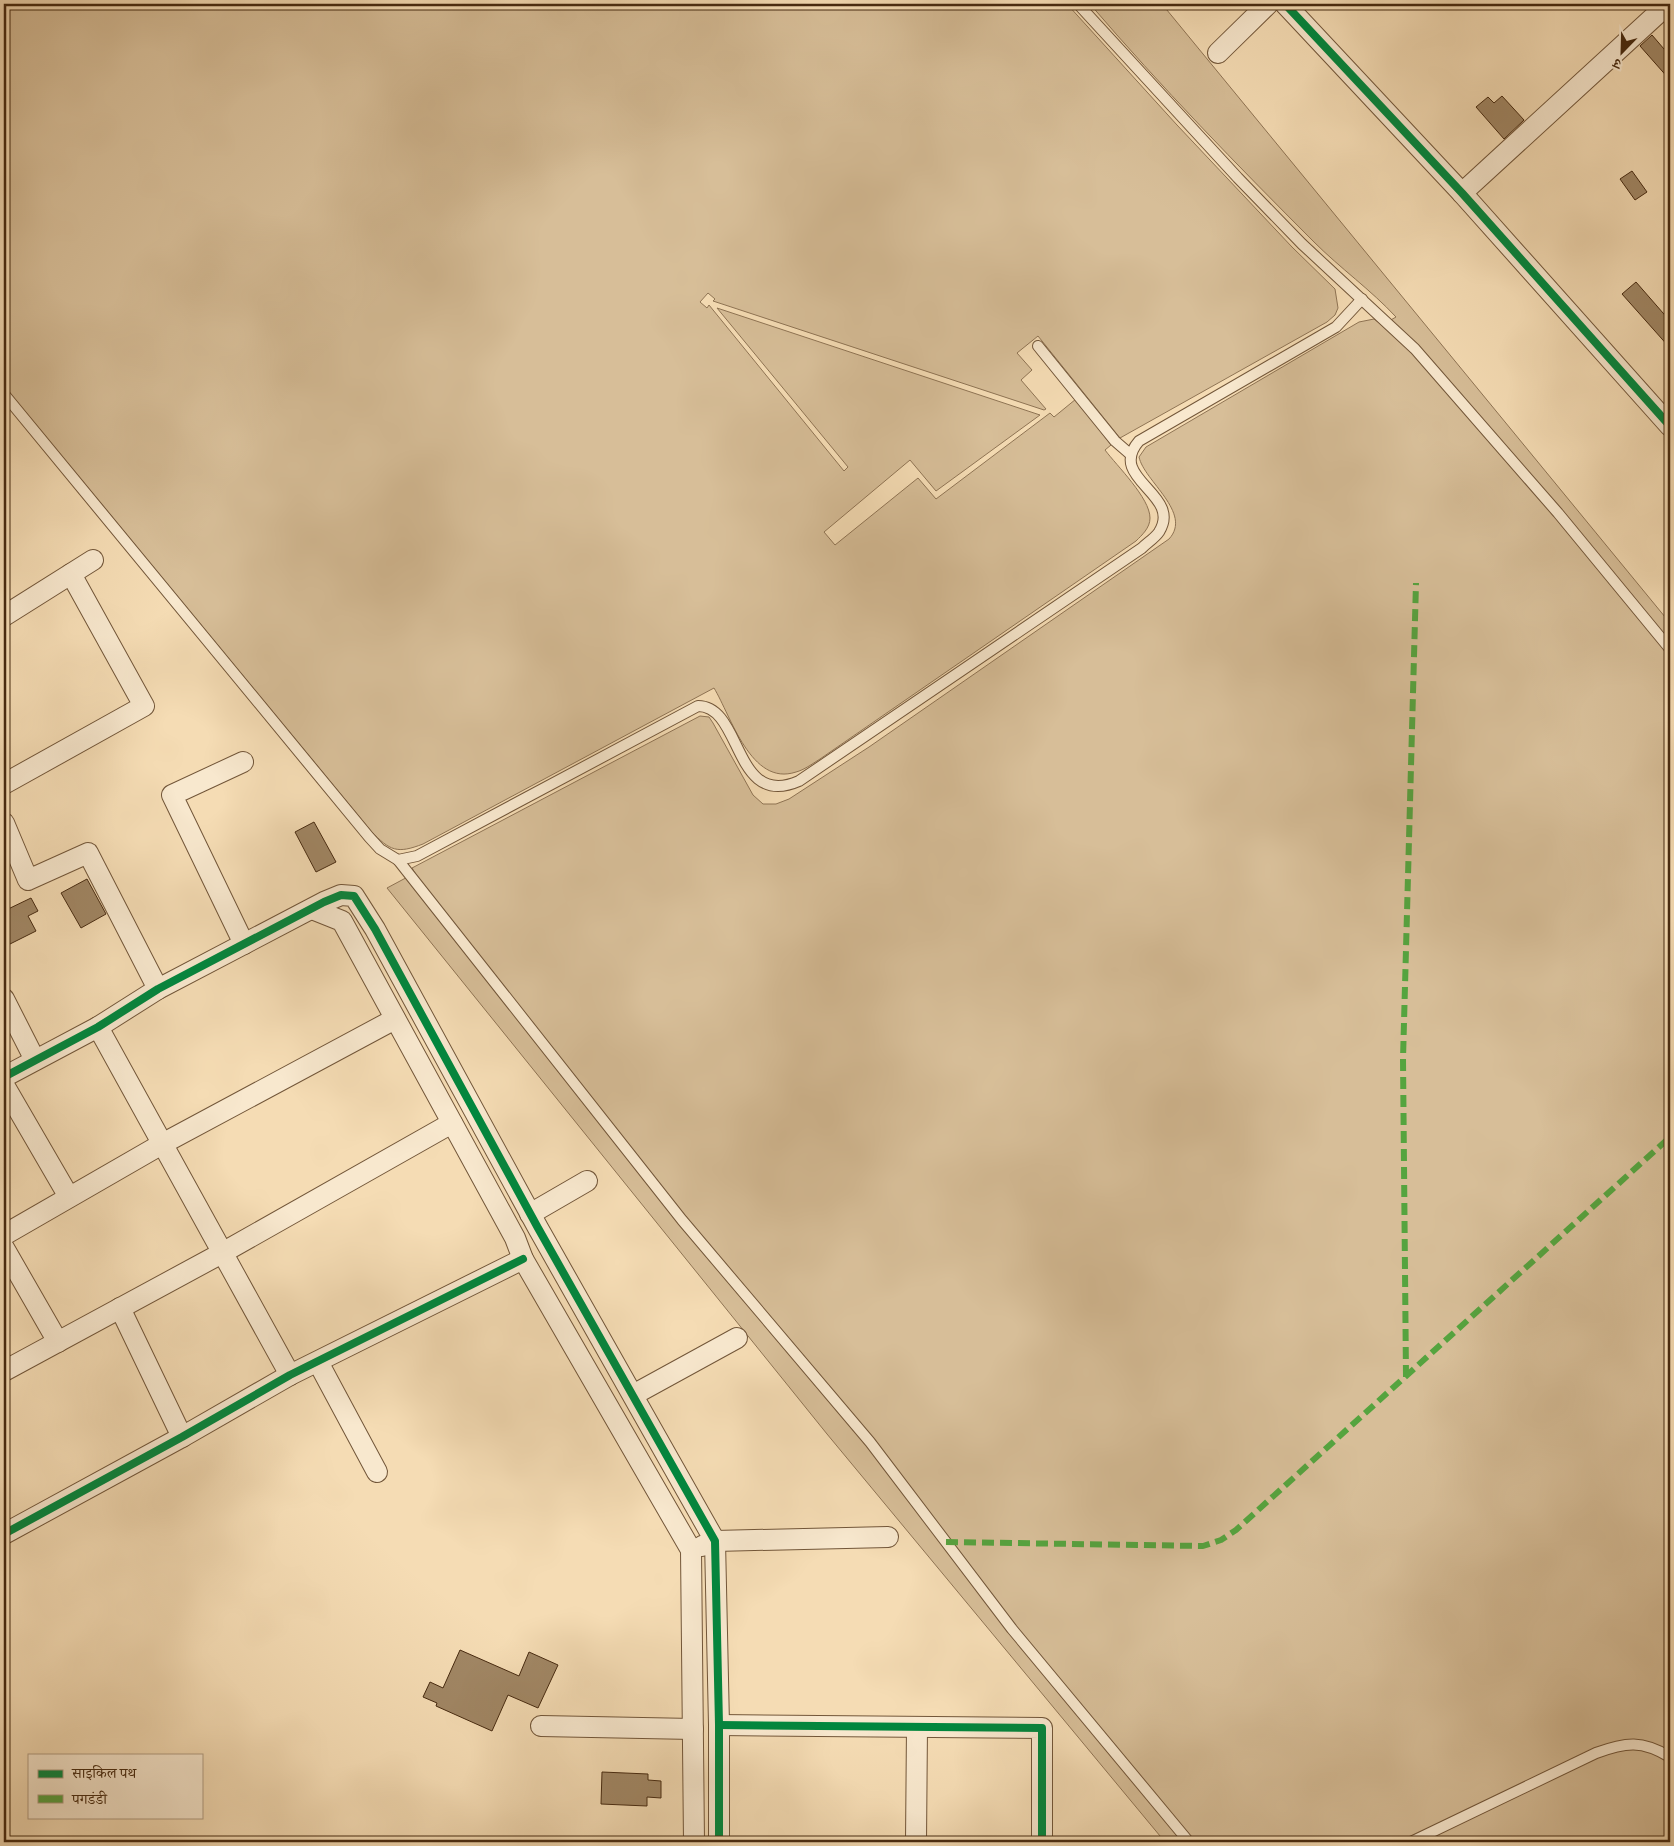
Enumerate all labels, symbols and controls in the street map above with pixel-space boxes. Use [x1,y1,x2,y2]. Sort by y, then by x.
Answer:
north arrow [1596,28,1646,78]
text: उ [1610,54,1625,73]
legend [28,1754,202,1818]
text: साइकिल पथ [71,1764,137,1782]
text: पगडंडी [71,1790,108,1808]

